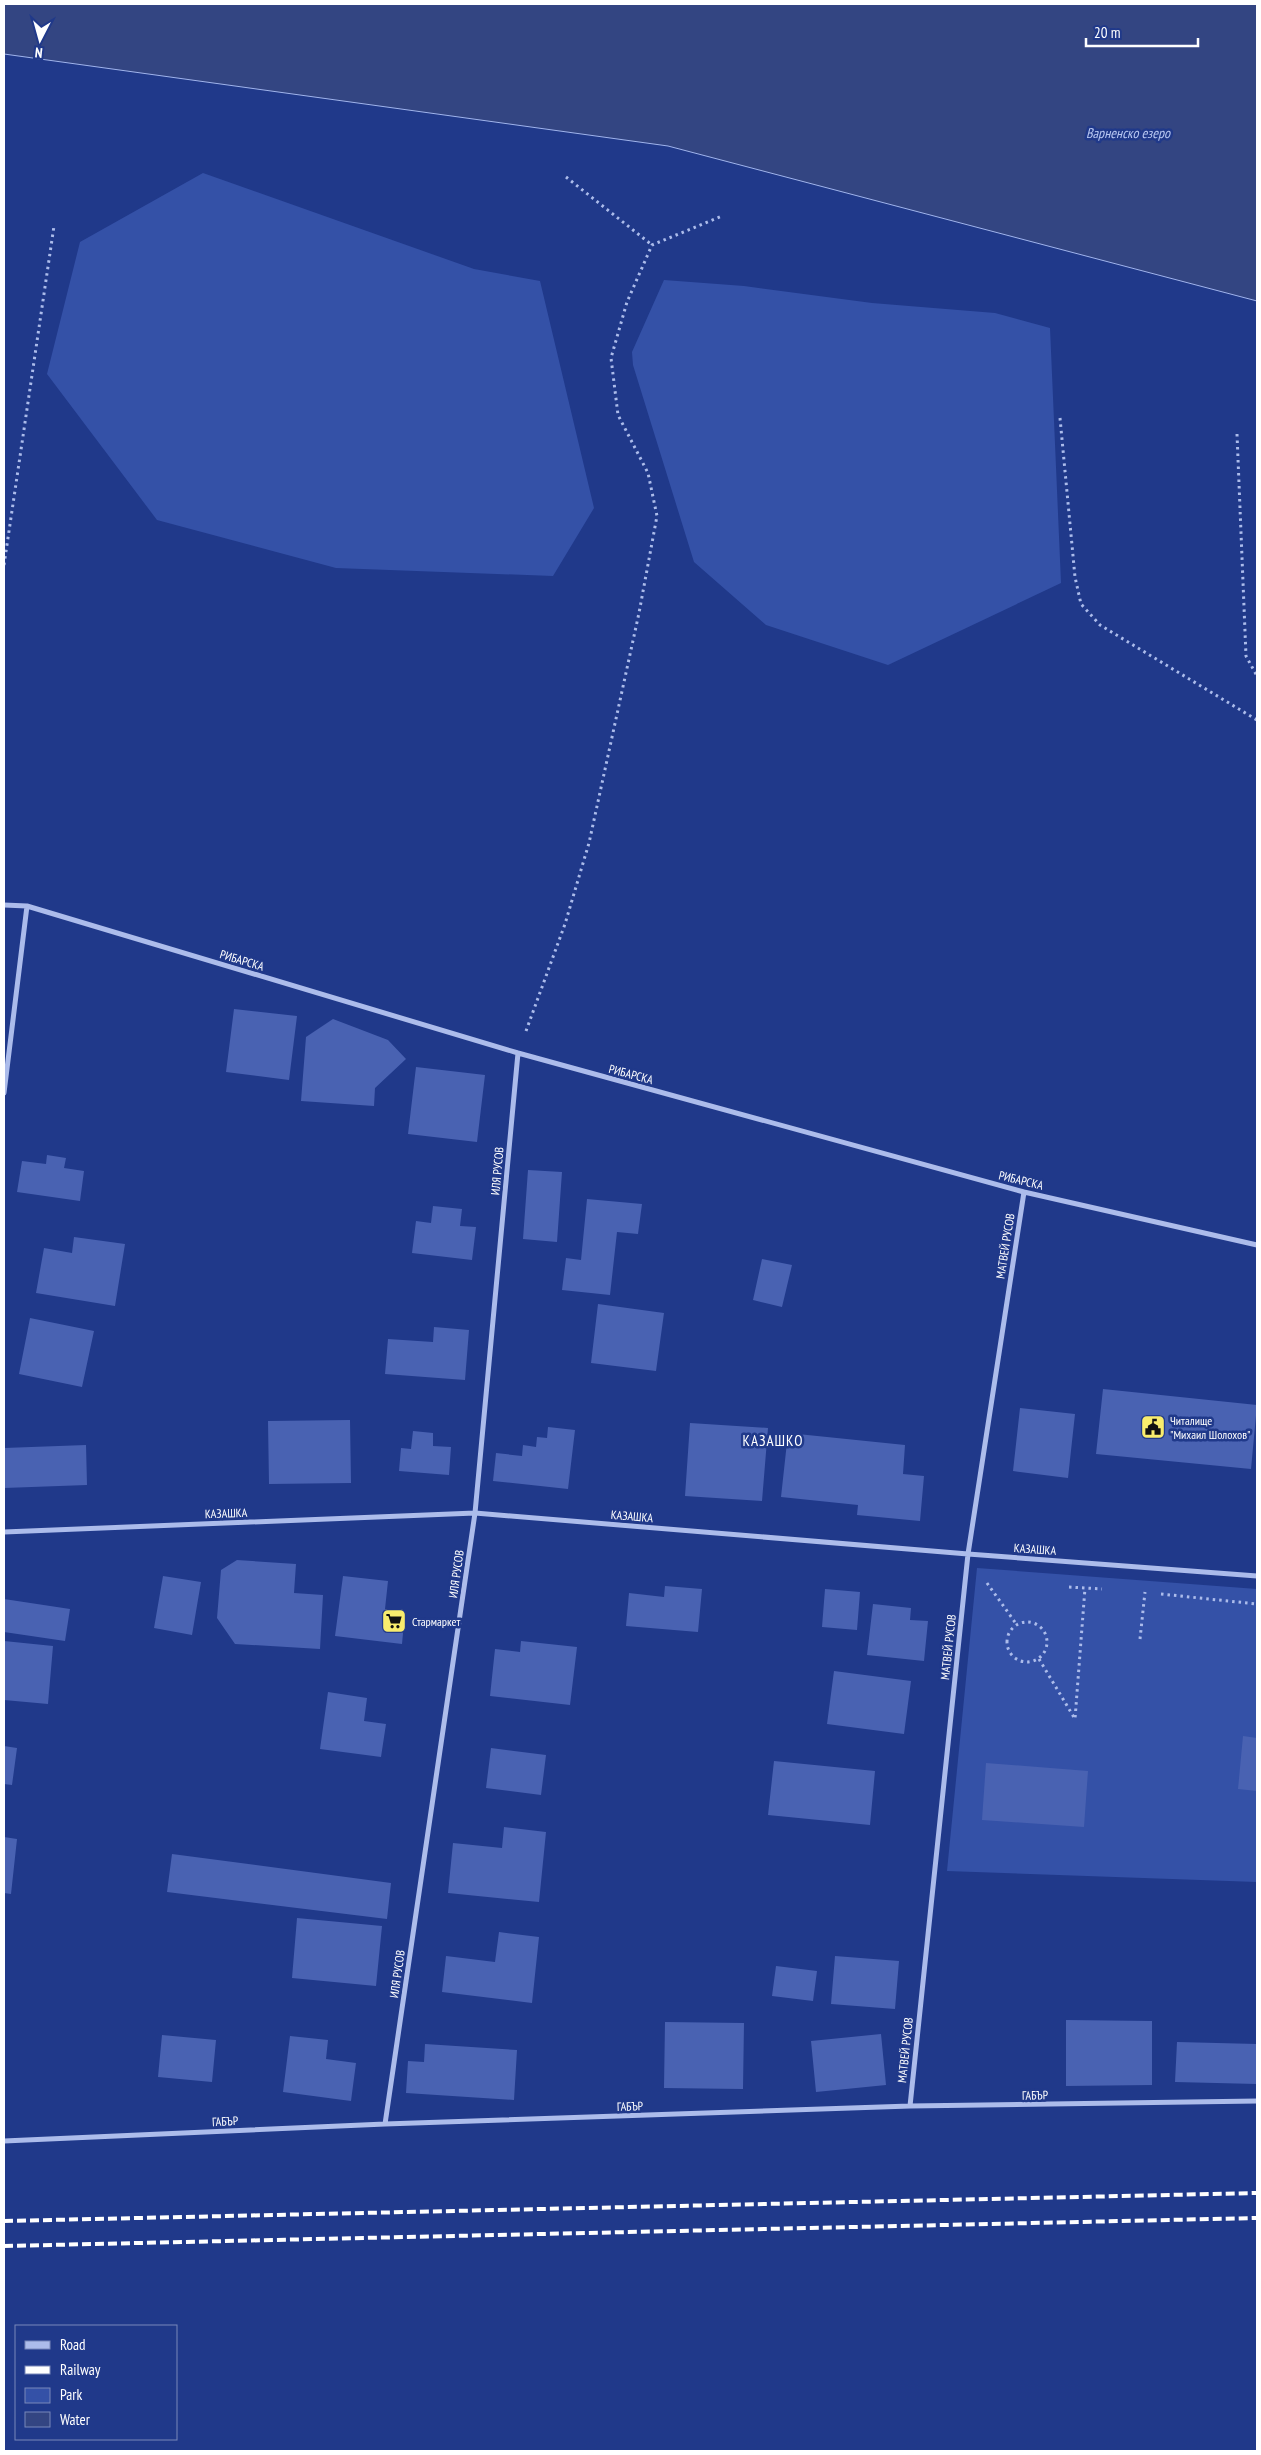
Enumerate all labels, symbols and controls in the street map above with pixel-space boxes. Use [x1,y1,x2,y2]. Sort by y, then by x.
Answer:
north arrow [15,15,65,65]
scale bar [1086,15,1198,47]
text: 20 m [1094,23,1120,42]
text: N [34,44,43,62]
water label: Варненско езеро [1086,124,1171,142]
street label: РИБАРСКА [218,946,266,974]
street label: РИБАРСКА [607,1061,655,1087]
street label: ИЛЯ РУСОВ [487,1146,507,1196]
street label: РИБАРСКА [997,1167,1045,1193]
street label: МАТВЕЙ РУСОВ [992,1212,1018,1280]
place label: Читалище "Михаил Шолохов" [1170,1413,1250,1442]
public building icon: Читалище "Михаил Шолохов" [1140,1414,1166,1440]
district label: КАЗАШКО [743,1431,803,1450]
street label: КАЗАШКА [205,1505,248,1521]
street label: КАЗАШКА [610,1507,654,1525]
street label: КАЗАШКА [1013,1540,1057,1558]
street label: ИЛЯ РУСОВ [445,1549,467,1599]
supermarket icon: Стармаркет [381,1608,407,1634]
street label: МАТВЕЙ РУСОВ [937,1613,959,1680]
place label: Стармаркет [412,1614,461,1629]
street label: ИЛЯ РУСОВ [386,1949,408,1999]
street label: МАТВЕЙ РУСОВ [894,2016,916,2083]
street label: ГАБЪР [1022,2087,1049,2103]
street label: ГАБЪР [617,2098,644,2114]
street label: ГАБЪР [212,2113,239,2129]
legend [15,2325,178,2440]
text: Road [60,2335,86,2354]
text: Railway [60,2360,101,2379]
text: Park [60,2385,82,2404]
text: Water [60,2410,91,2429]

